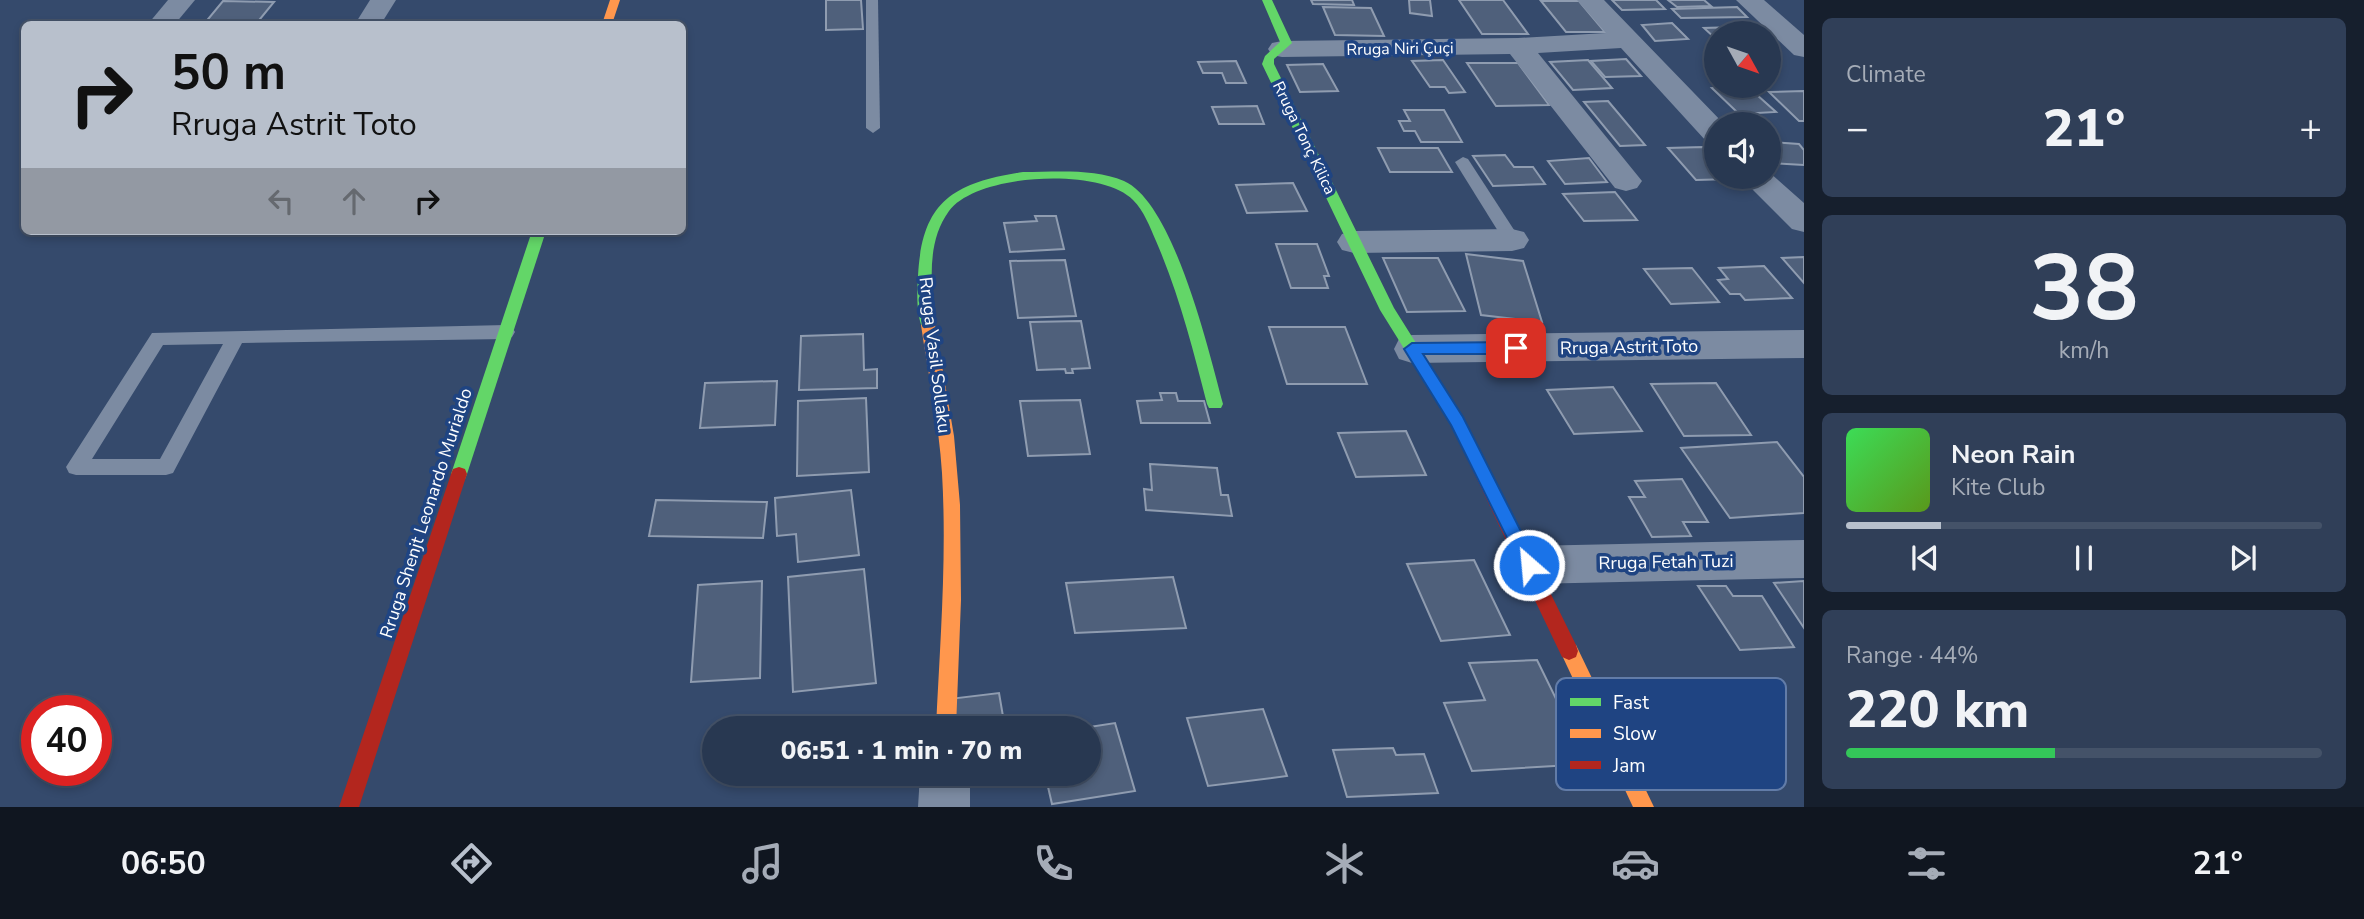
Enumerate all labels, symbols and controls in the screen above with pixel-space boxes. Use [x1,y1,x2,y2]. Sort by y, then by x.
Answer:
north arrow [1704,21,1782,98]
map controls [1704,21,1781,189]
street label: Rruga Niri Çuçi [1346,37,1454,61]
text: 50 m [171,39,286,106]
icon: right [56,49,147,140]
text: Climate [1846,59,1926,90]
street label: Rruga Tonç Kilica [1267,78,1341,198]
text: 21° [2043,93,2125,164]
text: Rruga Astrit Toto [171,103,417,146]
text: − [1846,103,1869,154]
text: + [2299,103,2322,154]
button: sound [1704,112,1781,189]
icon: left [262,182,300,220]
icon: ahead [335,182,373,220]
icon: right [408,182,446,220]
text: 38 [2029,227,2139,351]
street label: Rruga Vasil Sollaku [913,275,957,435]
pin [1486,318,1546,378]
icon: arrive [1497,329,1535,367]
street label: Rruga Astrit Toto [1560,334,1698,360]
text: km/h [2059,335,2109,366]
street label: Rruga Shenjt Leonardo Murialdo [374,385,478,641]
text: Neon Rain [1951,437,2076,472]
text: Kite Club [1951,472,2045,503]
position arrow [1492,528,1566,602]
icon: previous [1906,539,1944,577]
icon: pause [2065,539,2103,577]
icon: next [2224,539,2262,577]
street label: Rruga Fetah Tuzi [1598,549,1734,575]
text: Range · 44% [1846,640,1978,671]
text: 220 km [1846,674,2029,745]
legend [1556,678,1786,790]
text: Fast [1613,690,1649,716]
speed limit sign: 40 [21,695,112,786]
text: Slow [1613,721,1657,747]
text: 06:51 · 1 min · 70 m [781,733,1022,768]
text: Jam [1612,753,1646,779]
icon: directions [447,839,496,888]
icon: music [738,839,787,888]
icon: phone [1029,839,1078,888]
icon: climate [1320,839,1369,888]
icon: car [1611,839,1660,888]
icon: filters [1902,839,1951,888]
text: 06:50 [121,842,206,885]
text: 21° [2192,842,2243,885]

